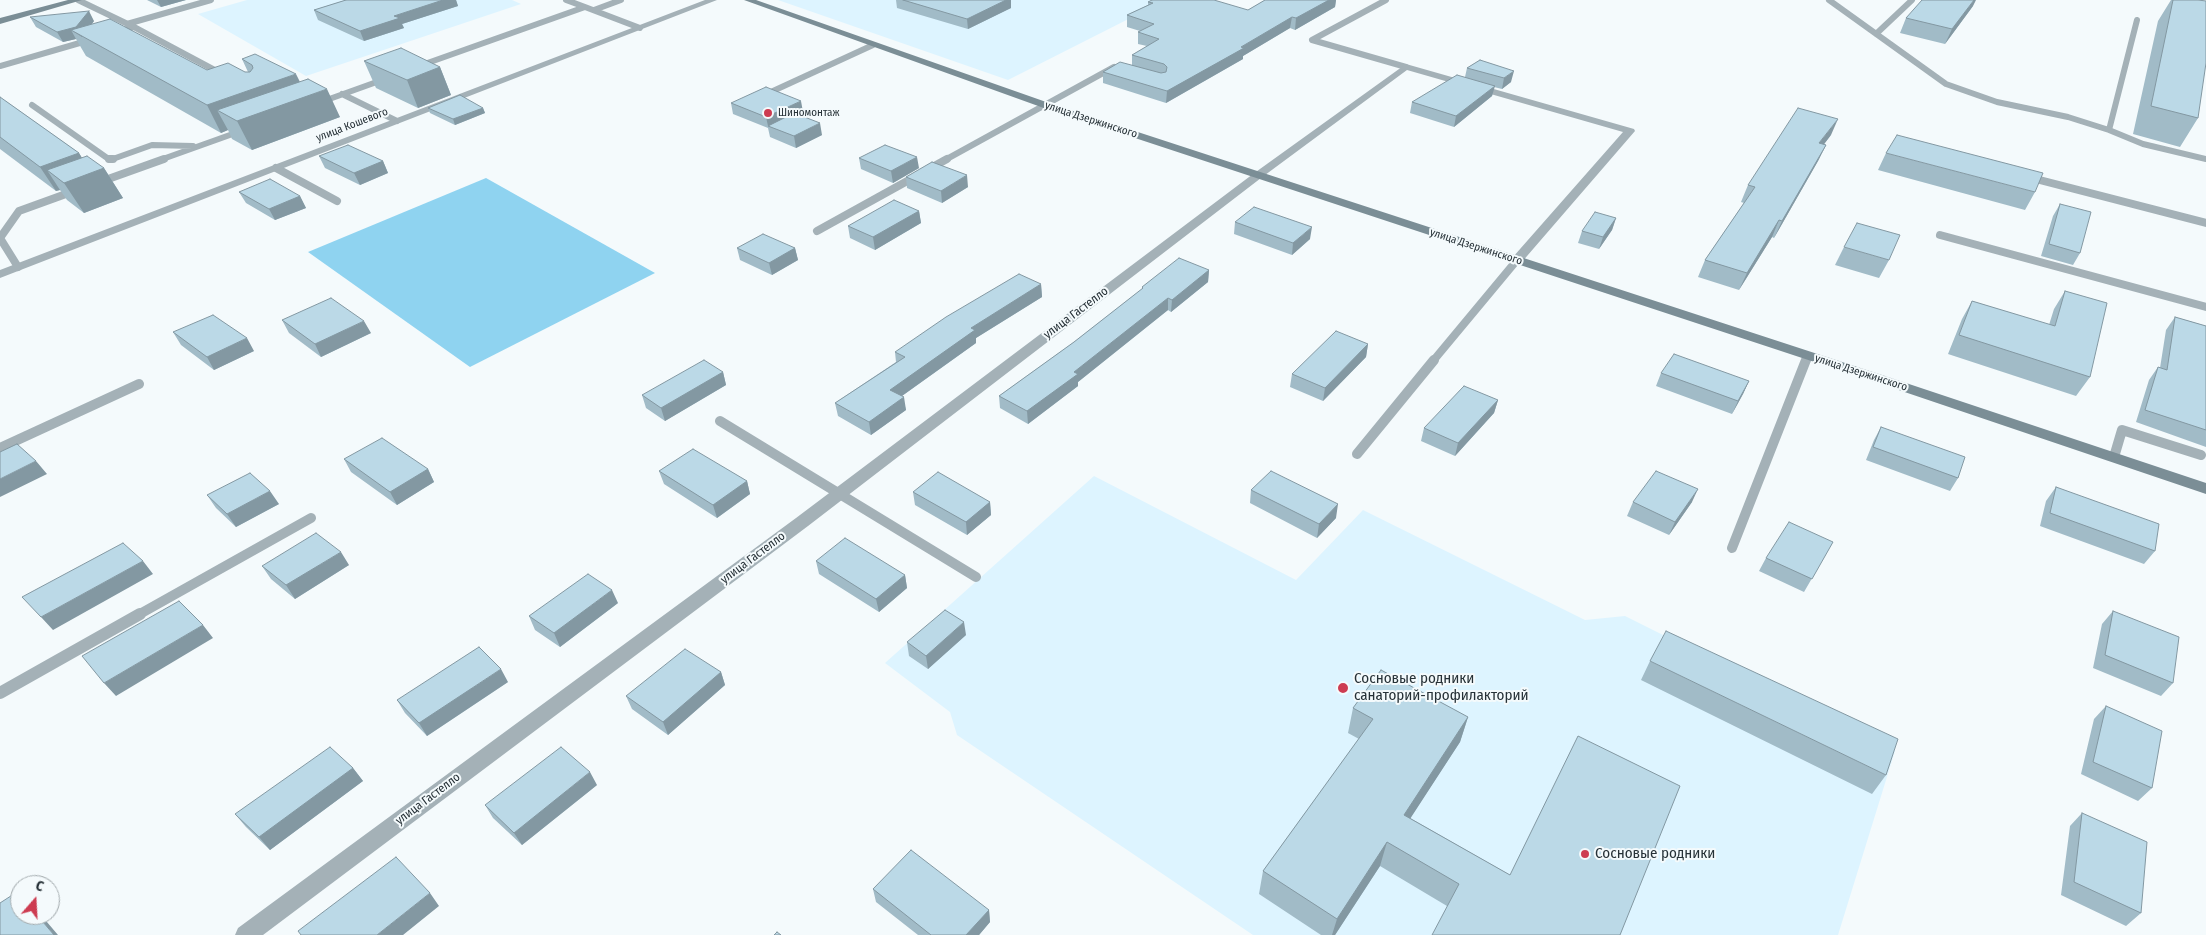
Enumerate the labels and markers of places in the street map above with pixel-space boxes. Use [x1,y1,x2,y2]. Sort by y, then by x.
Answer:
place label: Шиномонтаж [778,106,839,120]
marker: Шиномонтаж [762,107,774,119]
place label: Сосновые родники санаторий-профилакторий [1354,670,1529,705]
marker: Сосновые родники санаторий-профилакторий [1336,681,1350,695]
place label: Сосновые родники [1595,845,1715,863]
marker: Сосновые родники [1579,848,1591,860]

